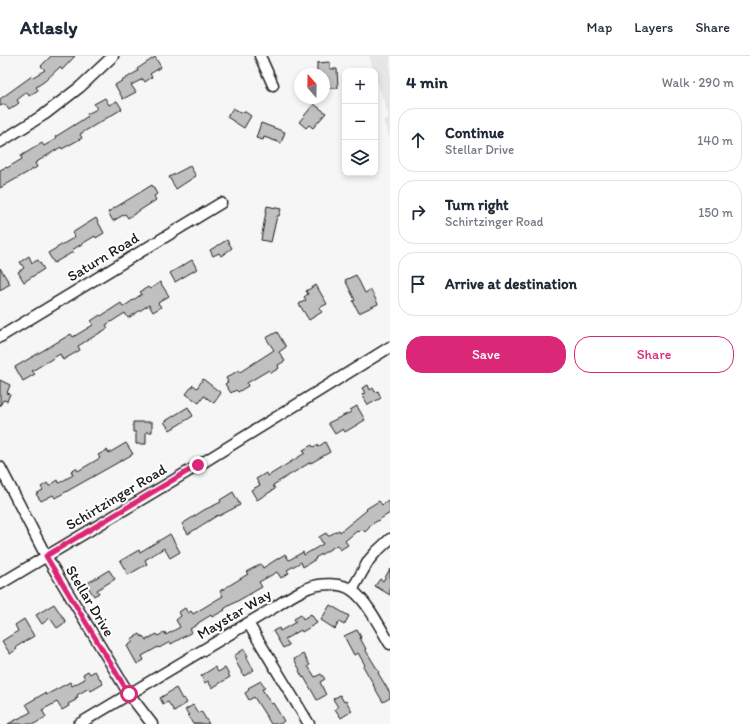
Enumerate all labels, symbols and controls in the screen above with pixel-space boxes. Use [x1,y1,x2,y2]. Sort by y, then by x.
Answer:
text: Atlasly [20,16,77,39]
text: Map [587,19,612,36]
text: Layers [634,19,673,36]
text: Share [695,19,730,36]
north arrow [294,68,330,104]
map controls [342,68,378,176]
button: + [342,68,378,104]
text: 4 min [406,72,448,92]
text: Walk · 290 m [662,75,734,90]
button: − [342,104,378,140]
text: Continue [445,124,504,142]
icon: ahead [407,129,429,151]
text: 140 m [697,133,733,148]
button: layers [342,140,378,176]
text: Stellar Drive [445,142,514,157]
text: Turn right [445,196,509,214]
icon: right [407,201,429,223]
text: 150 m [698,205,733,220]
text: Schirtzinger Road [445,214,544,229]
street label: Saturn Road [64,228,143,285]
icon: arrive [407,273,429,295]
text: Arrive at destination [445,275,577,293]
button: Save [406,336,566,373]
button: Share [574,336,734,373]
route end [189,456,207,474]
street label: Schirtzinger Road [63,460,169,534]
street label: Stellar Drive [62,562,118,640]
street label: Maystar Way [194,585,274,643]
route start [120,685,138,703]

